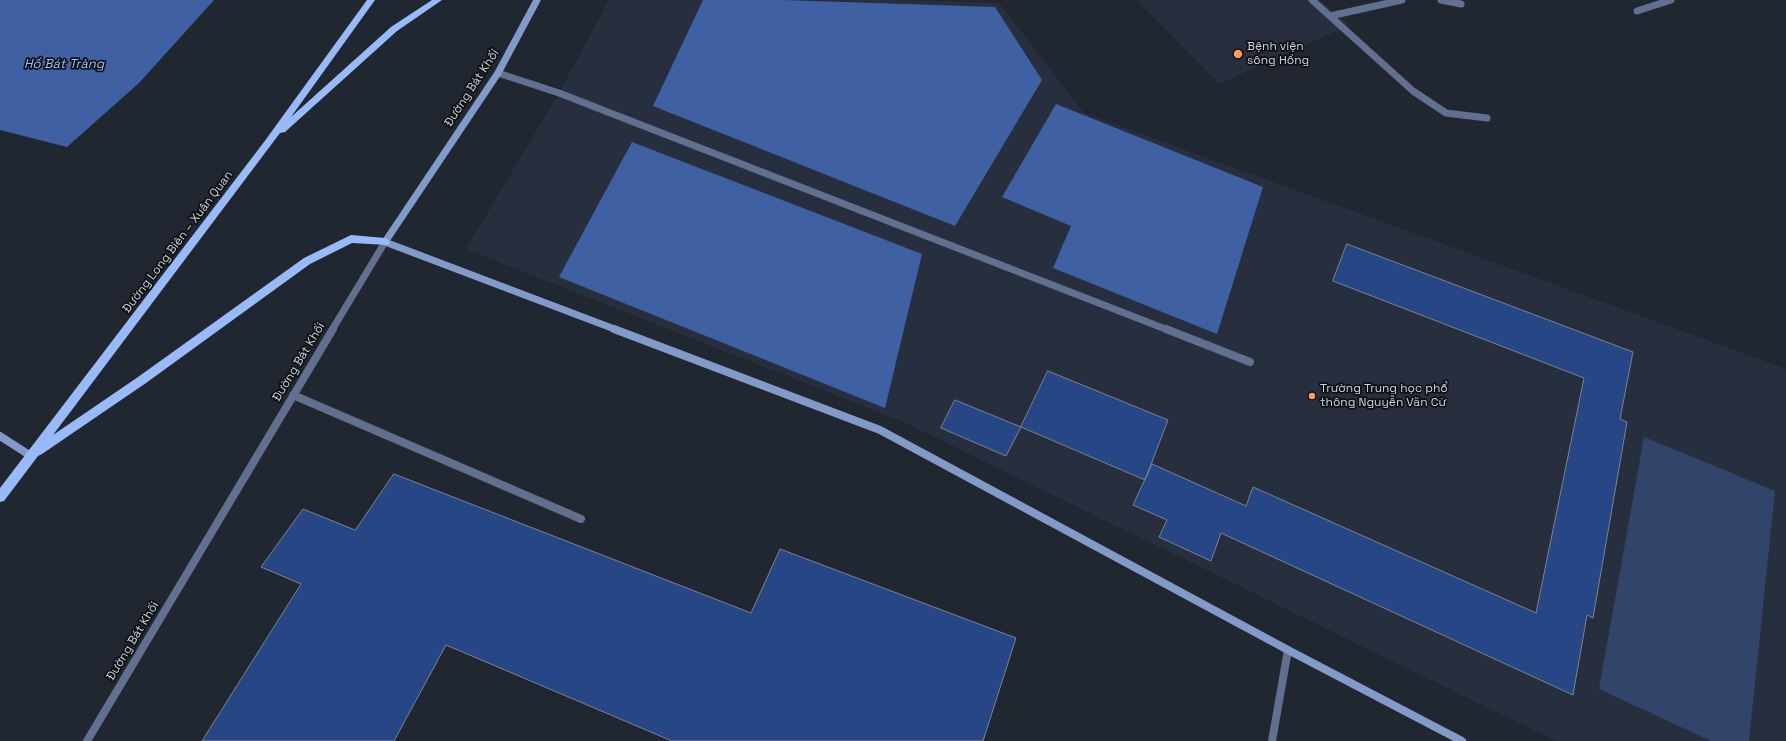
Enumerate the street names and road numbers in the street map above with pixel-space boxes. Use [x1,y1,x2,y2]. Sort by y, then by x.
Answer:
street label: Đường Bát Khối [442,47,502,129]
street label: Đường Long Biên – Xuân Quan [120,168,236,316]
street label: Đường Bát Khối [270,320,328,404]
street label: Đường Bát Khối [104,599,162,683]

